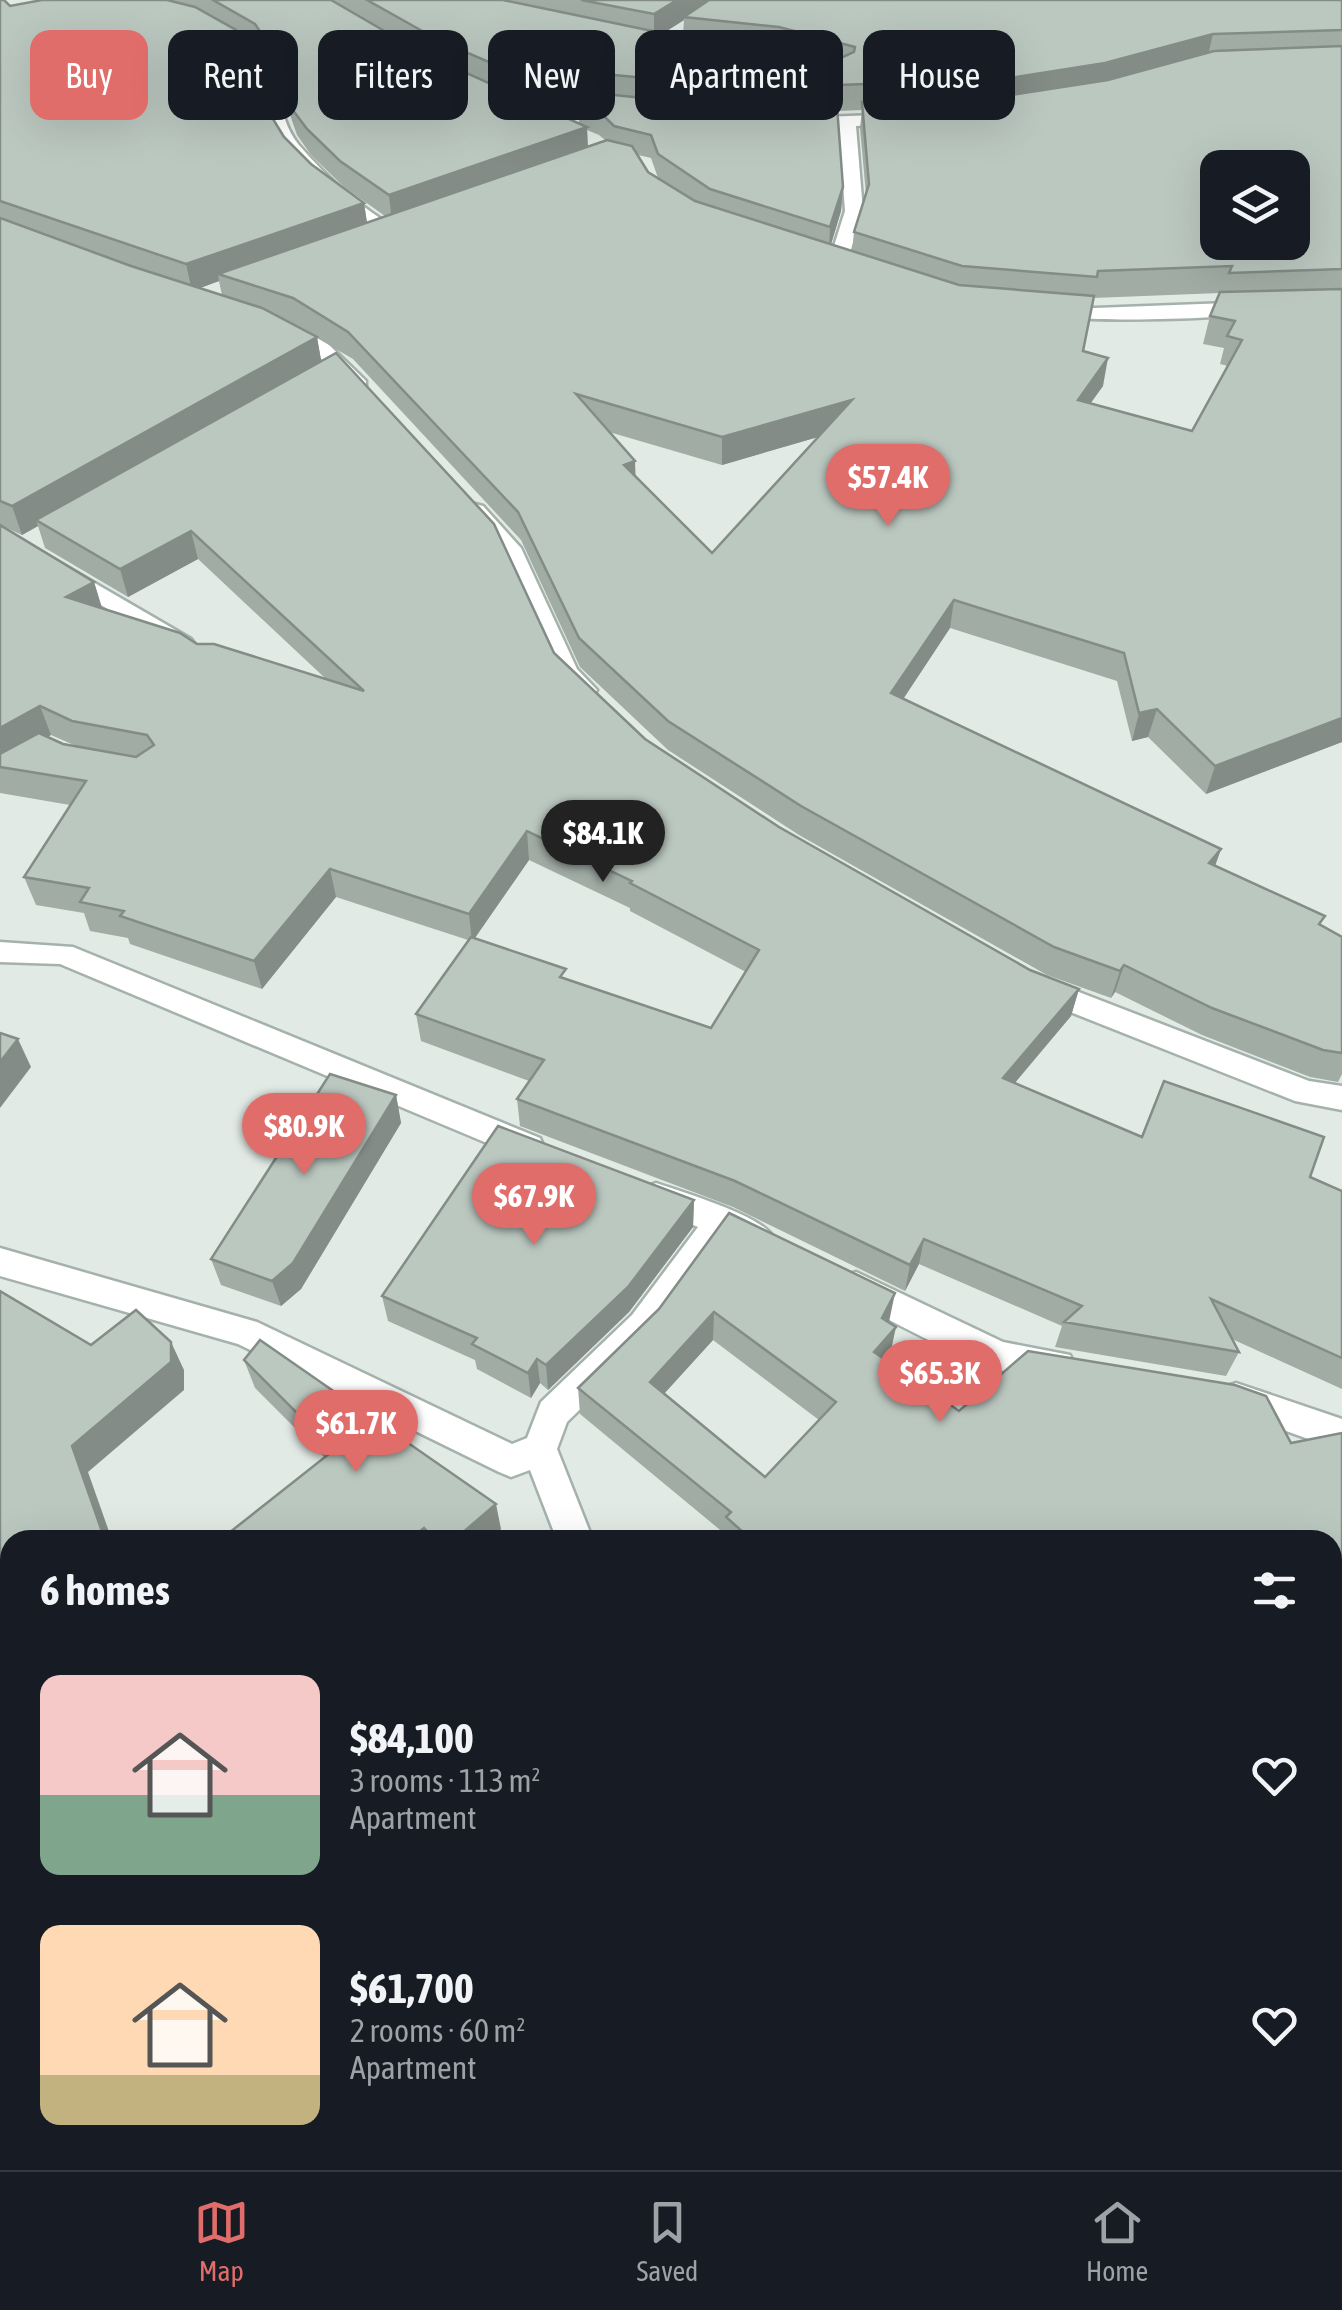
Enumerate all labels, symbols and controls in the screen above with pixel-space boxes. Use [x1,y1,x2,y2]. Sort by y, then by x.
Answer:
chip: Buy [30,30,148,120]
chip: Rent [168,30,298,120]
chip: Filters [318,30,468,120]
chip: New [488,30,615,120]
chip: Apartment [635,30,843,120]
chip: House [863,30,1015,120]
map controls [1200,150,1310,260]
button: layers [1200,150,1310,260]
pin: $57.4K [807,444,969,529]
text: $57.4K [848,458,928,495]
pin: $84.1K [522,800,684,885]
text: $84.1K [563,814,643,851]
pin: $80.9K [223,1093,385,1178]
text: $80.9K [264,1107,344,1144]
pin: $67.9K [453,1163,615,1248]
text: $67.9K [494,1177,574,1214]
pin: $65.3K [859,1340,1021,1425]
text: $65.3K [900,1354,980,1391]
pin: $61.7K [275,1390,437,1475]
text: $61.7K [316,1404,396,1441]
icon: filters [1247,1563,1302,1618]
text: 6 homes [40,1566,170,1614]
text: $84,100 [350,1714,474,1762]
icon: home [120,1715,240,1835]
icon: heart [1247,1748,1302,1803]
text: 3 rooms · 113 m² [350,1762,540,1799]
text: Apartment [350,1799,476,1836]
text: $61,700 [350,1964,474,2012]
icon: home [120,1965,240,2085]
icon: heart [1247,1998,1302,2053]
text: 2 rooms · 60 m² [350,2012,525,2049]
text: Apartment [350,2049,476,2086]
tab: Map [194,2195,249,2287]
tab: Saved [636,2195,698,2287]
tab: Home [1086,2195,1148,2287]

